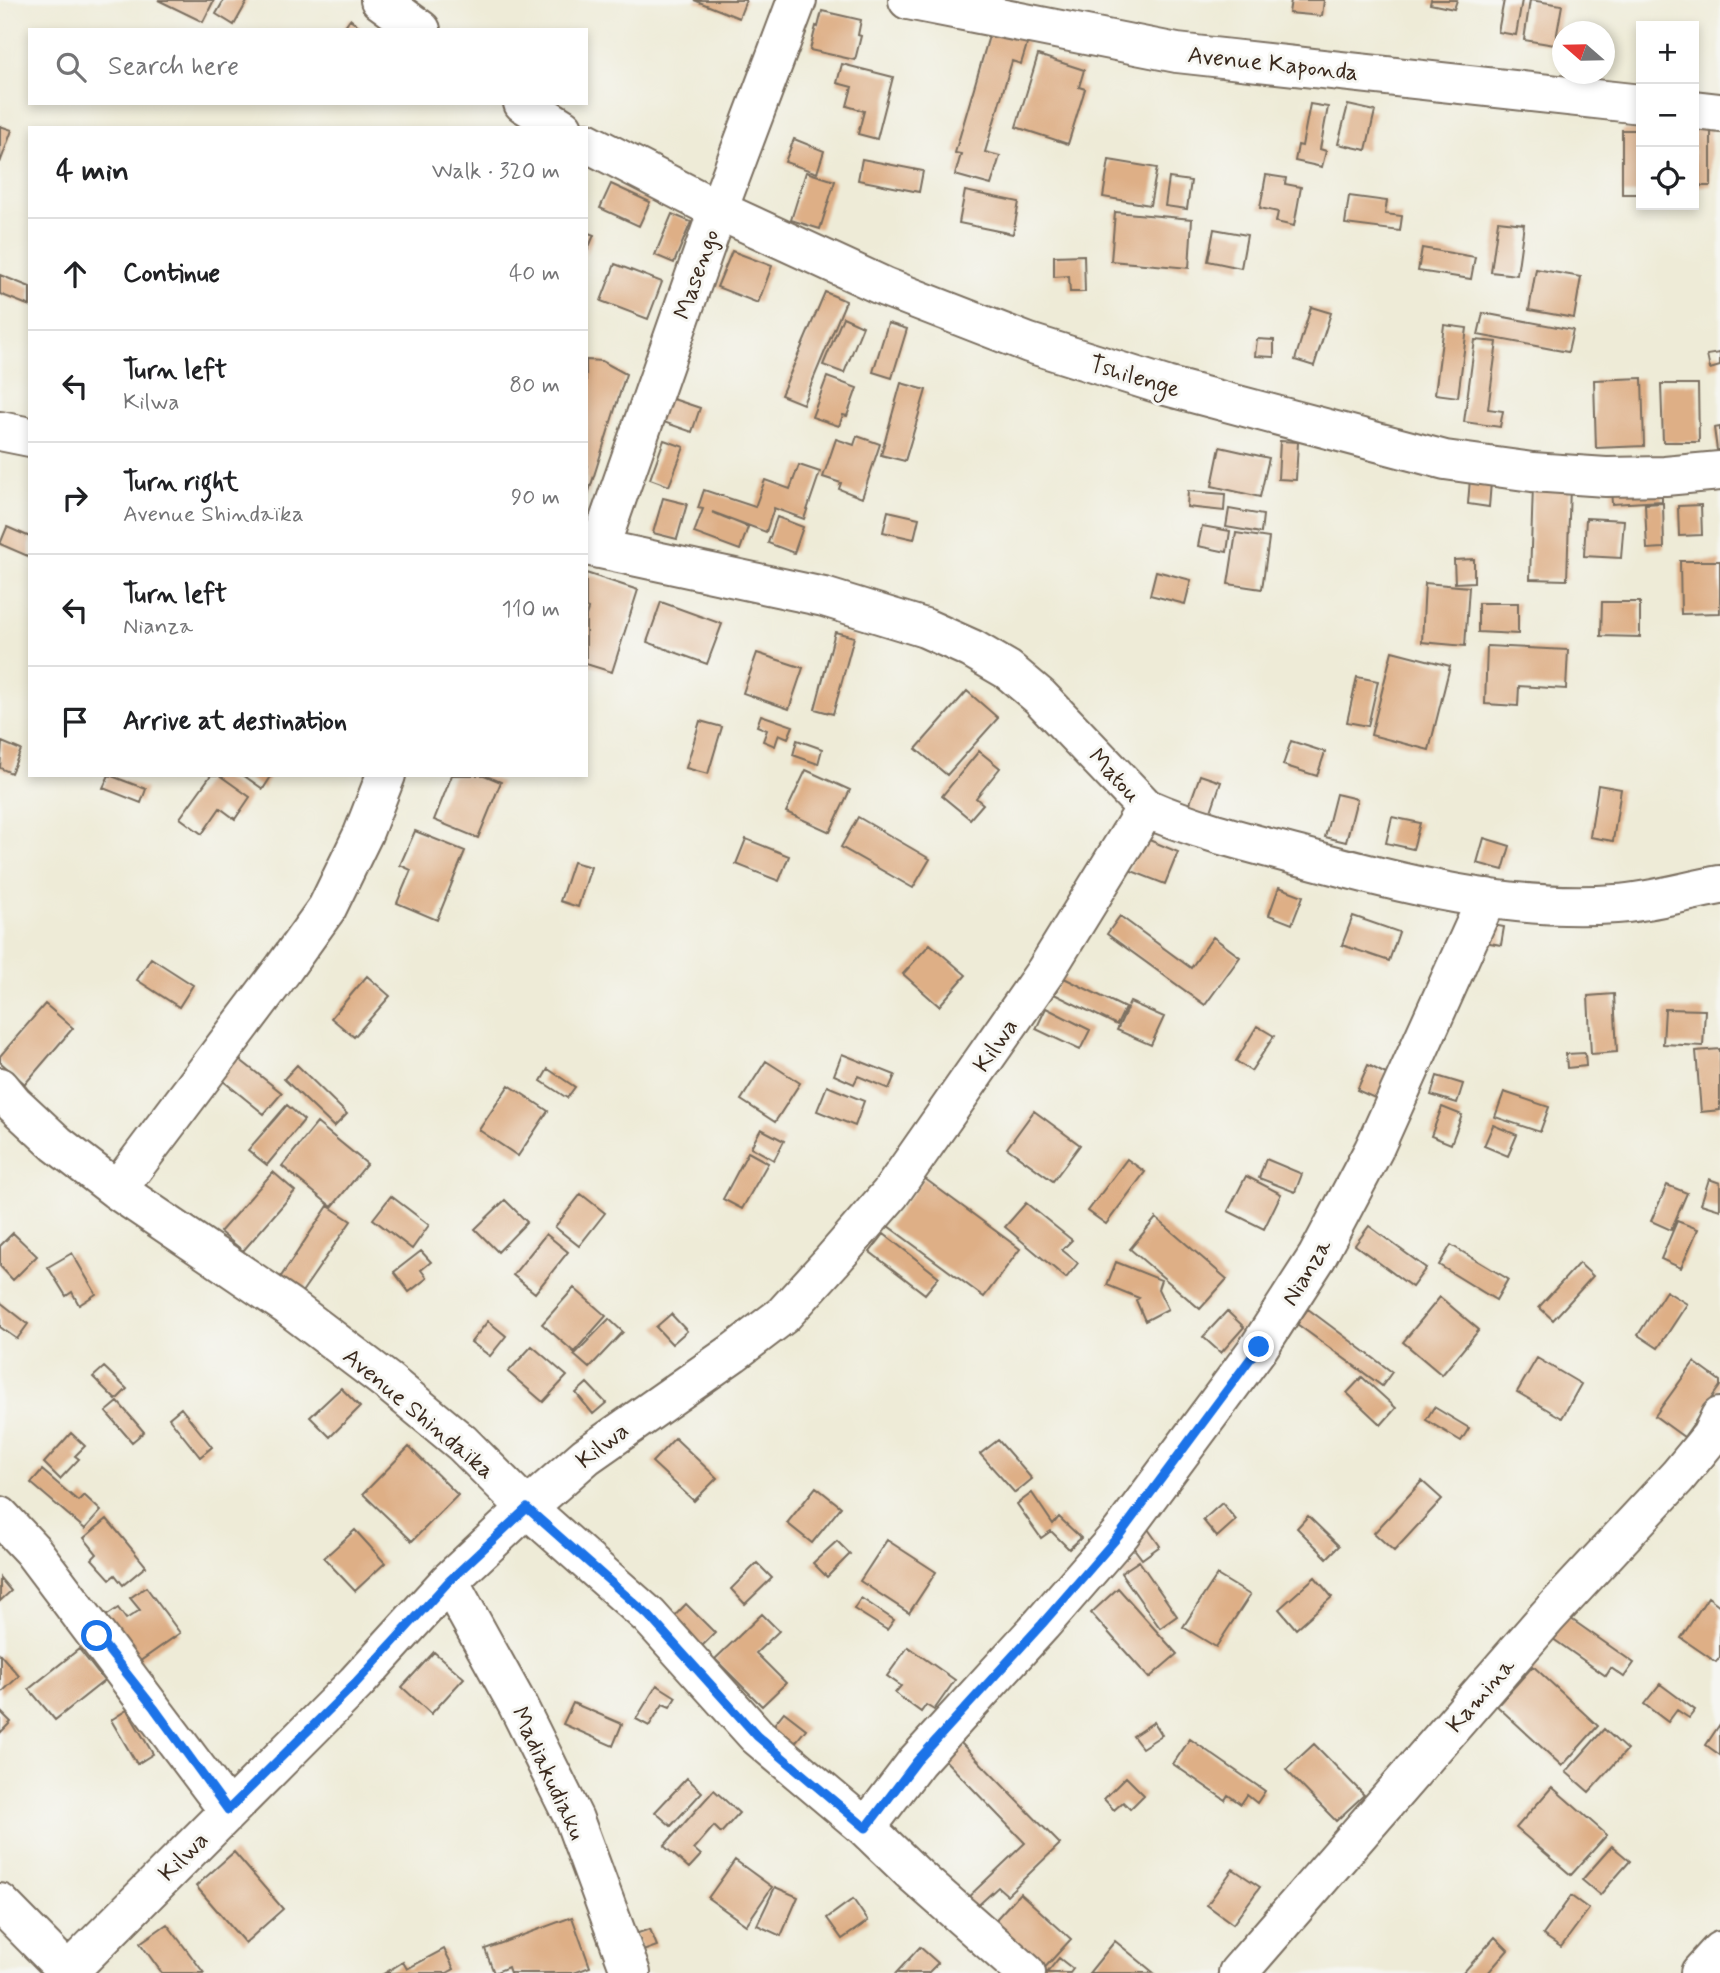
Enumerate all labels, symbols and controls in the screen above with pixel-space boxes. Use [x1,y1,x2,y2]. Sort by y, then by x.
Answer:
north arrow [1552,21,1615,84]
map controls [1636,21,1699,210]
button: + [1636,21,1699,84]
search box [28,28,588,105]
street label: Avenue Kaponda [1186,40,1360,89]
icon: search [52,48,90,86]
text: Search here [108,50,239,84]
button: − [1636,84,1699,147]
button: locate [1636,147,1699,210]
text: 4 min [56,152,129,191]
text: Walk · 320 m [432,157,560,187]
street label: Masengo [668,225,727,324]
icon: ahead [56,255,94,293]
text: Continue [123,257,220,291]
text: 40 m [509,259,560,289]
street label: Tshilenge [1085,349,1184,408]
text: Turn left [123,354,227,388]
icon: left [56,367,94,405]
text: 80 m [509,371,560,401]
text: Kilwa [123,388,179,418]
text: Turn right [123,466,239,500]
icon: right [56,479,94,517]
text: 90 m [511,483,560,513]
text: Avenue Shindaïka [123,500,304,530]
text: Turn left [123,578,227,612]
icon: left [56,591,94,629]
text: 110 m [501,595,560,625]
text: Nianza [123,612,193,642]
icon: arrive [56,703,94,741]
text: Arrive at destination [123,705,347,739]
street label: Matou [1081,742,1147,810]
street label: Kilwa [967,1013,1026,1079]
street label: Nianza [1275,1233,1340,1312]
route end [1243,1331,1274,1362]
street label: Avenue Shindaïka [336,1342,500,1487]
street label: Kilwa [570,1416,636,1477]
route start [81,1620,112,1651]
street label: Kamina [1440,1651,1523,1740]
street label: Madiakudiaku [503,1702,592,1845]
street label: Kilwa [152,1825,216,1889]

